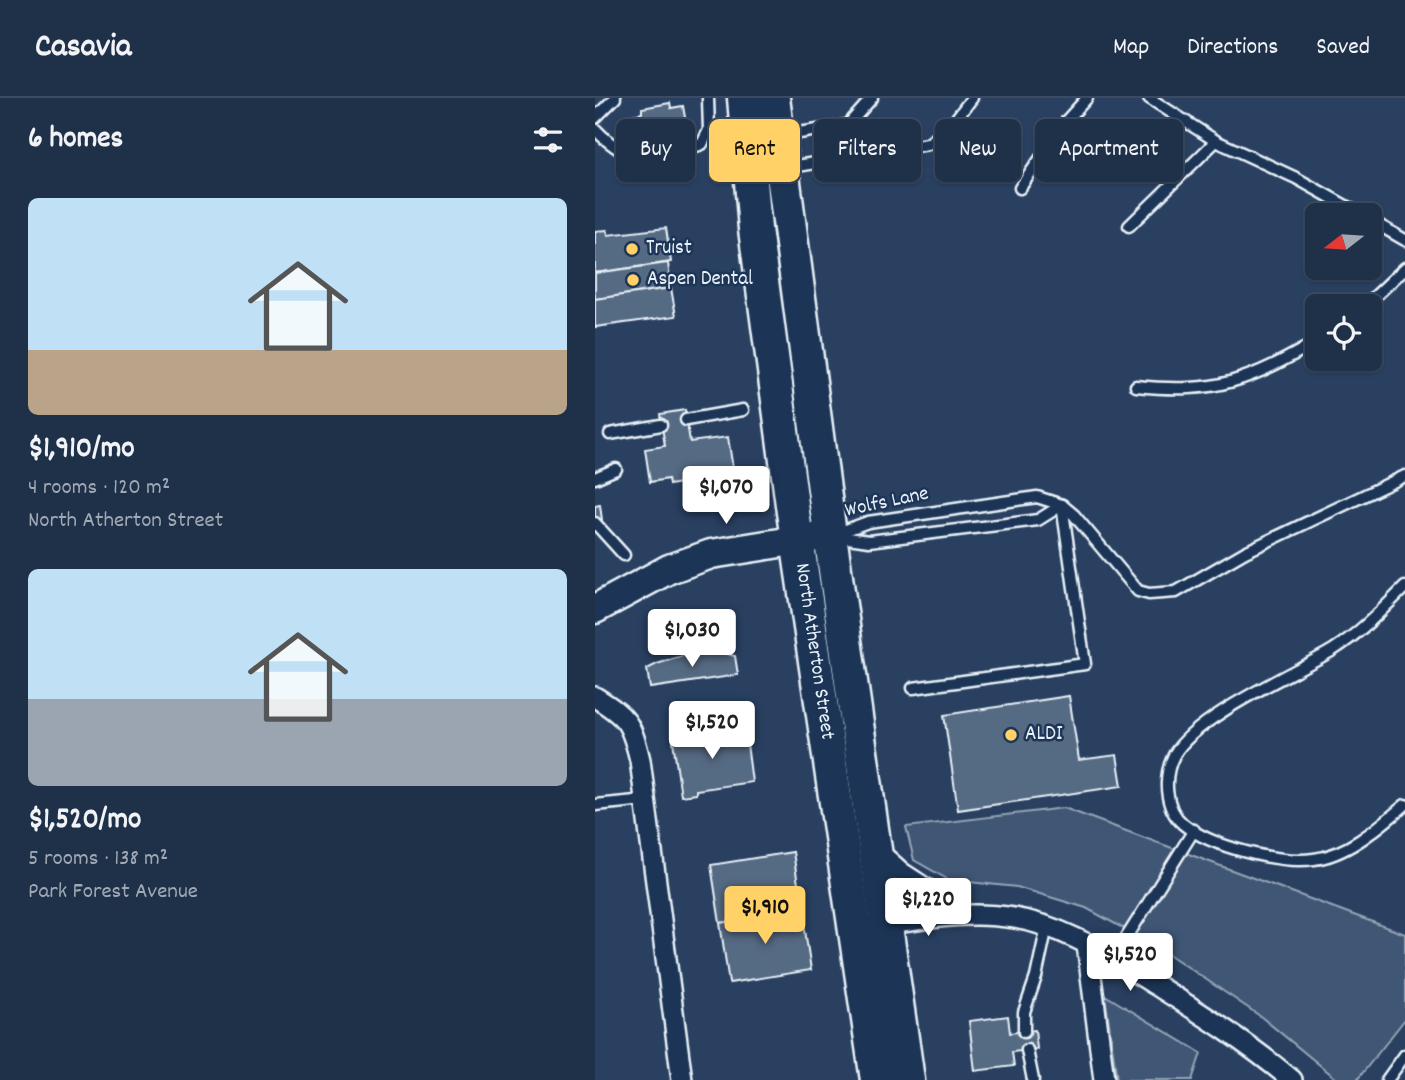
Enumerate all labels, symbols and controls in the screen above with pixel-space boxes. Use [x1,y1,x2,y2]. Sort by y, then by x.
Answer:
text: Casavia [35,25,131,72]
text: Map [1113,31,1149,65]
text: Directions [1187,31,1278,65]
text: Saved [1316,31,1370,65]
text: 6 homes [28,119,123,162]
chip: Buy [616,119,695,182]
chip: Rent [709,119,800,182]
chip: Filters [814,119,921,182]
chip: New [935,119,1021,182]
chip: Apartment [1035,119,1183,182]
icon: filters [529,121,567,159]
north arrow [1305,203,1383,280]
map controls [1305,203,1382,371]
place label: Truist [646,234,692,264]
marker: Truist [624,241,640,257]
icon: home [235,243,361,369]
place label: Aspen Dental [647,265,753,295]
marker: Aspen Dental [625,272,641,288]
button: locate [1305,294,1382,371]
text: $1,910/mo [28,429,135,472]
pin: $1,070 [669,466,783,526]
text: 4 rooms · 120 m² [28,472,170,505]
text: $1,070 [699,472,753,505]
street label: Wolfs Lane [842,480,932,526]
text: North Atherton Street [28,505,223,538]
street label: North Atherton Street [786,561,842,742]
pin: $1,030 [635,610,749,669]
icon: home [235,614,361,740]
text: $1,030 [664,615,720,648]
pin: $1,520 [655,702,769,761]
text: $1,520 [685,707,739,740]
place label: ALDI [1025,720,1063,750]
marker: ALDI [1003,727,1019,743]
text: $1,520/mo [28,800,141,843]
text: 5 rooms · 138 m² [28,843,168,876]
text: Park Forest Avenue [28,876,198,909]
pin: $1,220 [871,878,985,938]
text: $1,220 [901,884,955,917]
pin: $1,910 [708,886,822,946]
text: $1,910 [740,892,790,925]
pin: $1,520 [1073,934,1187,993]
text: $1,520 [1103,939,1157,972]

